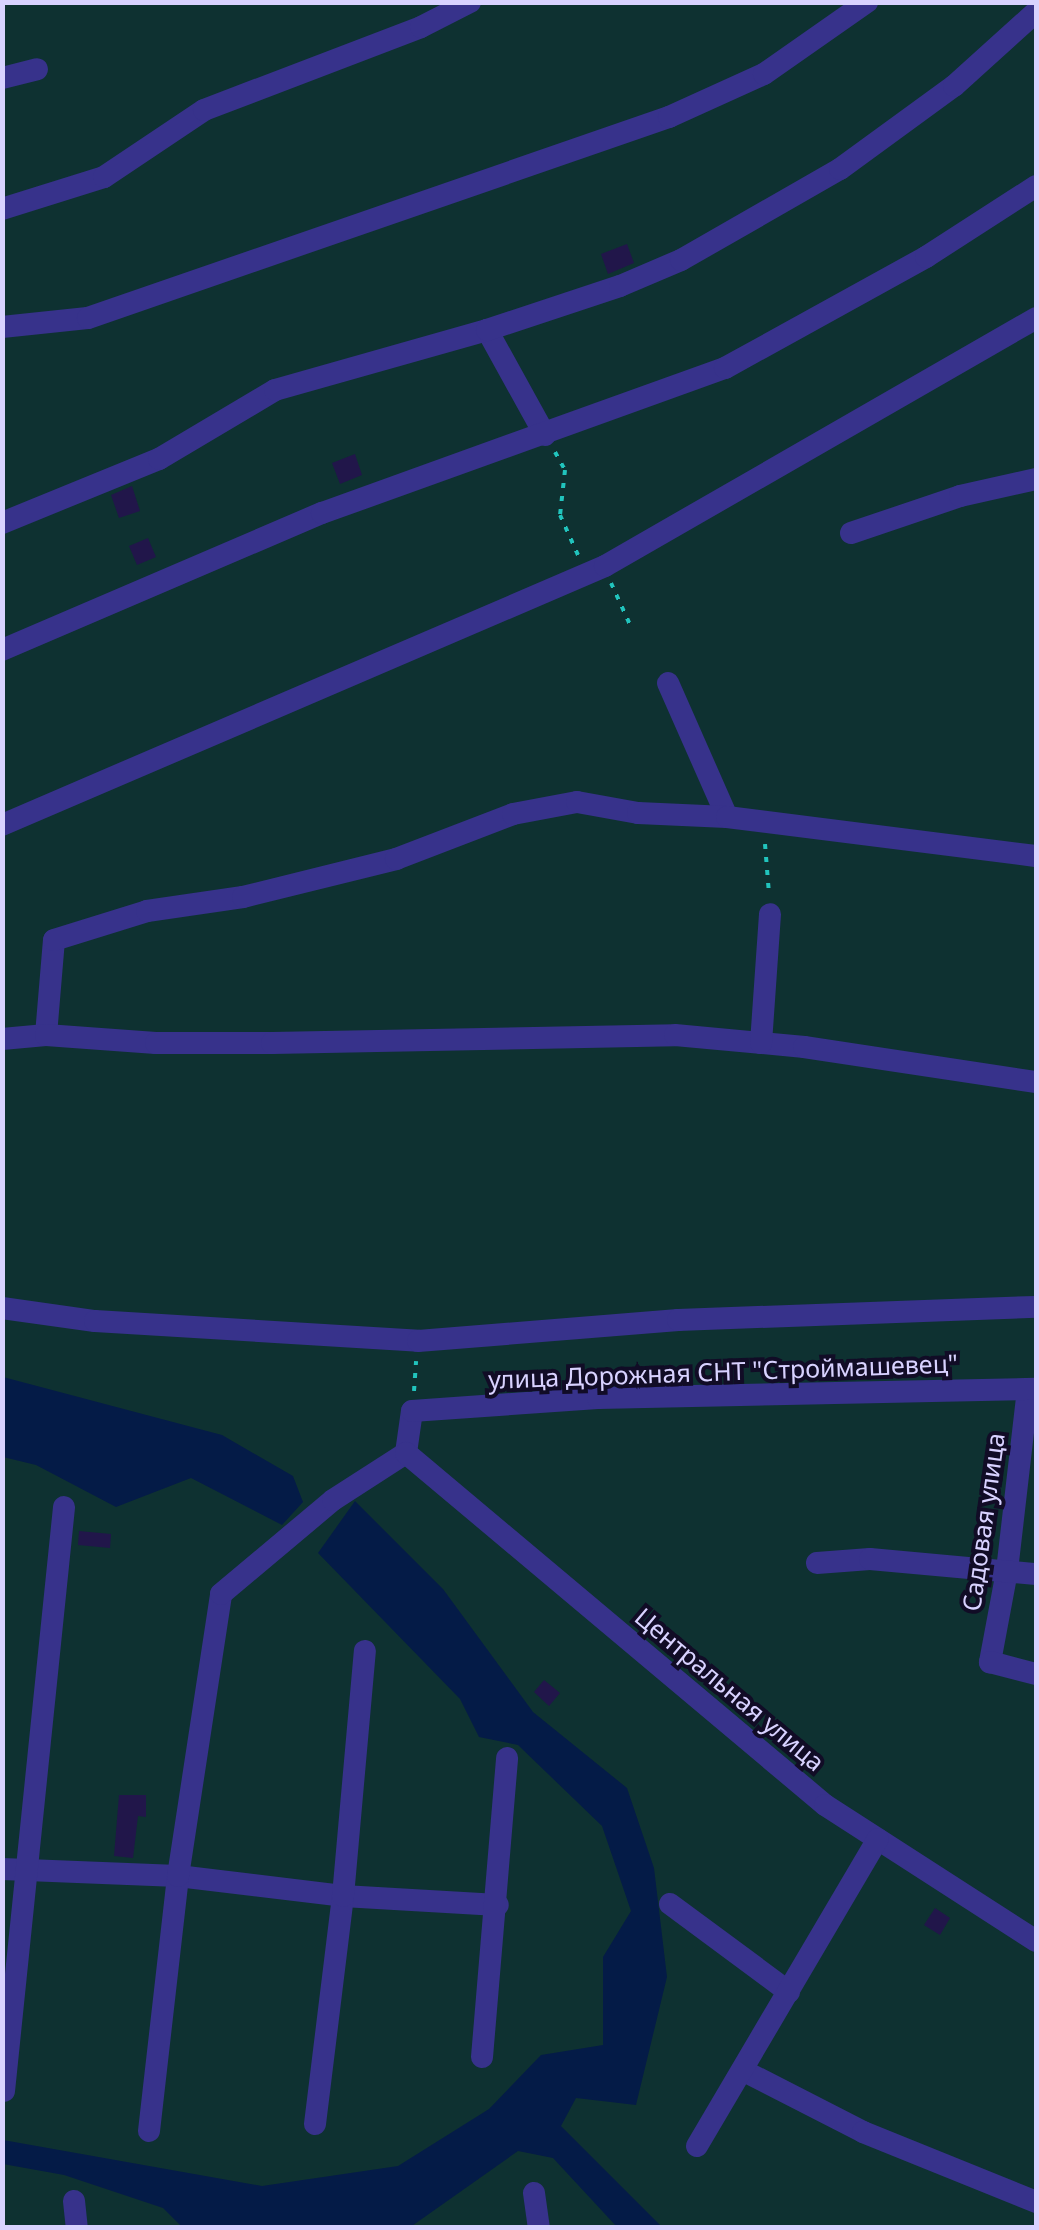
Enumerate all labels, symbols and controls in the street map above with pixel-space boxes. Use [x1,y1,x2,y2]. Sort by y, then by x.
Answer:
street label: улица Дорожная СНТ "Строймашевец" [488,1348,958,1394]
street label: Садовая улица [956,1431,1010,1613]
street label: Центральная улица [629,1601,831,1777]

